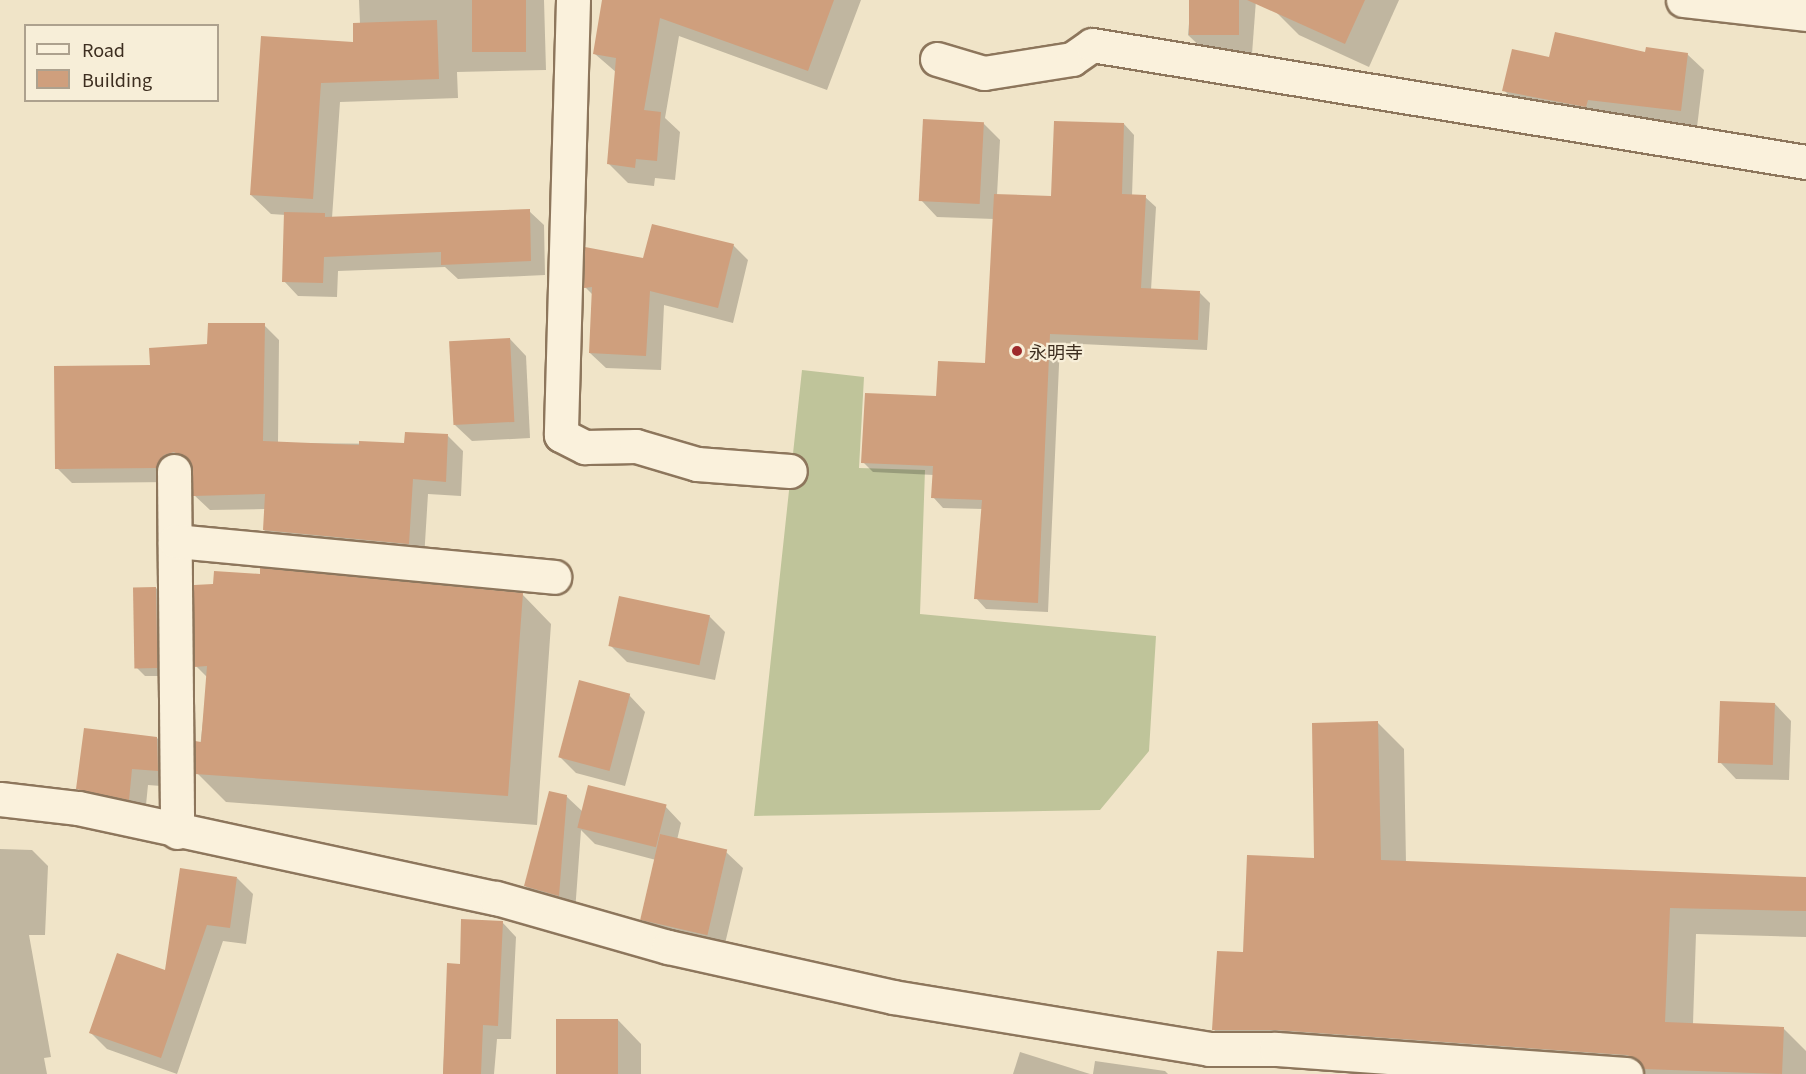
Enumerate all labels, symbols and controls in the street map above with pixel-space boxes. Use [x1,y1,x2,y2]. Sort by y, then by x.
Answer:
legend [24,24,219,102]
text: Road [82,36,125,62]
text: Building [82,66,152,92]
place label: 永明寺 [1029,340,1083,362]
marker: 永明寺 [1010,344,1024,358]

